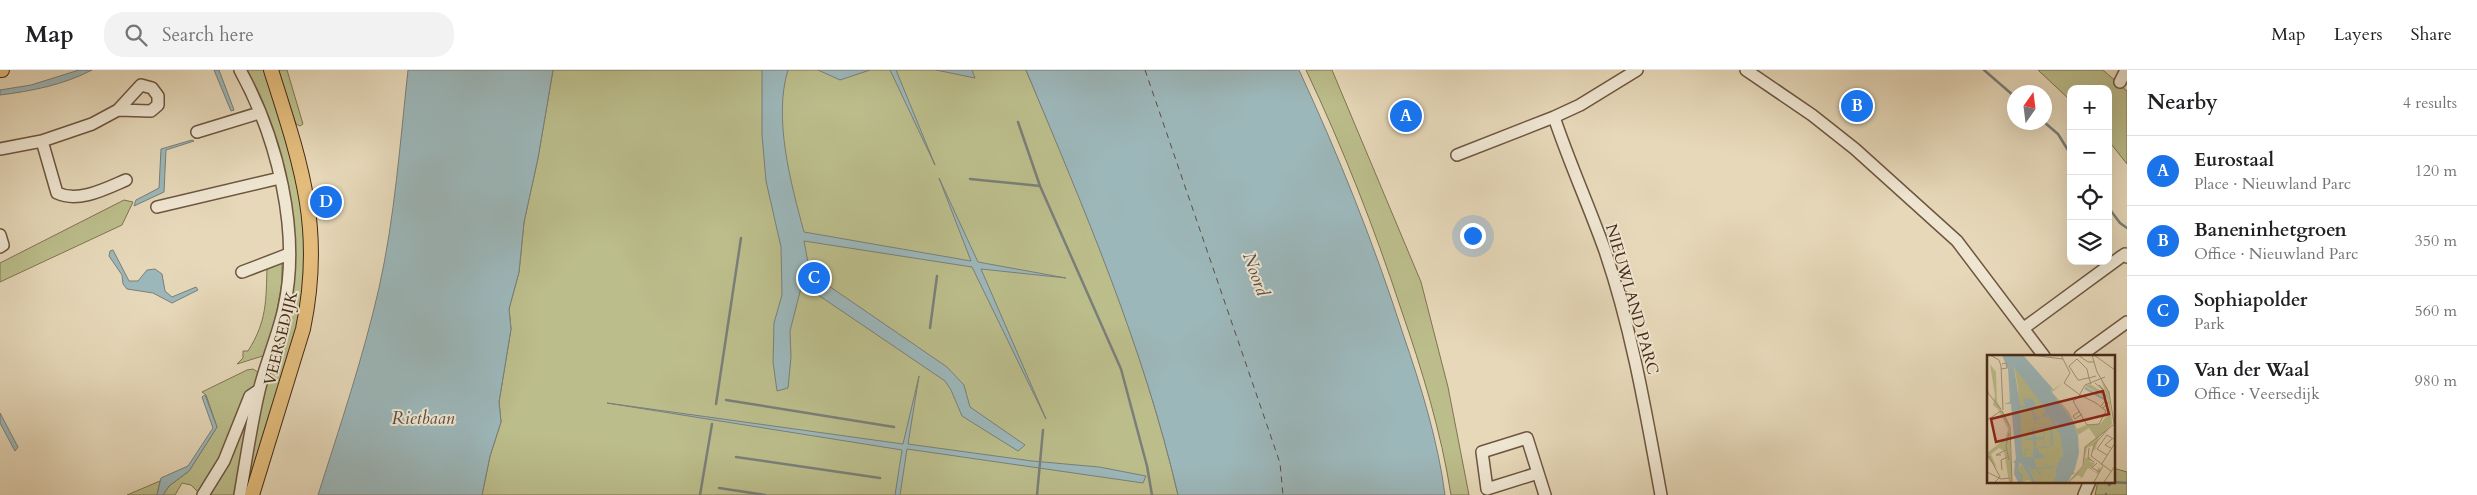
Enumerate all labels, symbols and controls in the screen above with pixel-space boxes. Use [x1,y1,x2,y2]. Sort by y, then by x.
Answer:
search box [104,12,454,57]
text: Map [25,18,74,51]
icon: search [122,21,150,49]
text: Search here [162,22,254,48]
text: Map [2271,22,2306,47]
text: Layers [2334,22,2383,47]
text: Share [2411,22,2452,47]
north arrow [2007,85,2052,130]
map controls [2067,85,2112,265]
button: + [2067,85,2112,130]
pin: B [1841,87,1873,125]
text: Nearby [2147,88,2218,117]
text: 4 results [2403,92,2457,114]
pin: A [1390,97,1422,135]
button: − [2067,130,2112,175]
text: Eurostaal [2194,147,2274,173]
text: A [2157,160,2169,182]
text: 120 m [2415,160,2457,182]
text: Place · Nieuwland Parc [2194,173,2351,195]
button: locate [2067,175,2112,220]
pin: D [310,183,342,221]
text: Baneninhetgroen [2194,217,2347,243]
button: layers [2067,220,2112,265]
street label: NIEUWLAND PARC [1600,221,1664,377]
your location [1460,223,1486,249]
text: B [2157,230,2169,252]
text: 350 m [2415,230,2457,252]
text: Office · Nieuwland Parc [2194,243,2358,265]
water label: Noord [1236,249,1275,301]
pin: C [798,259,830,297]
text: Sophiapolder [2194,287,2307,313]
street label: VEERSEDIJK [259,289,303,388]
text: C [2157,300,2169,322]
text: 560 m [2415,300,2457,322]
text: Park [2194,313,2225,335]
inset map [1987,355,2114,482]
text: Van der Waal [2194,357,2309,383]
text: D [2156,370,2170,392]
text: 980 m [2415,370,2457,392]
text: Office · Veersedijk [2194,383,2320,405]
water label: Rietbaan [392,406,455,431]

